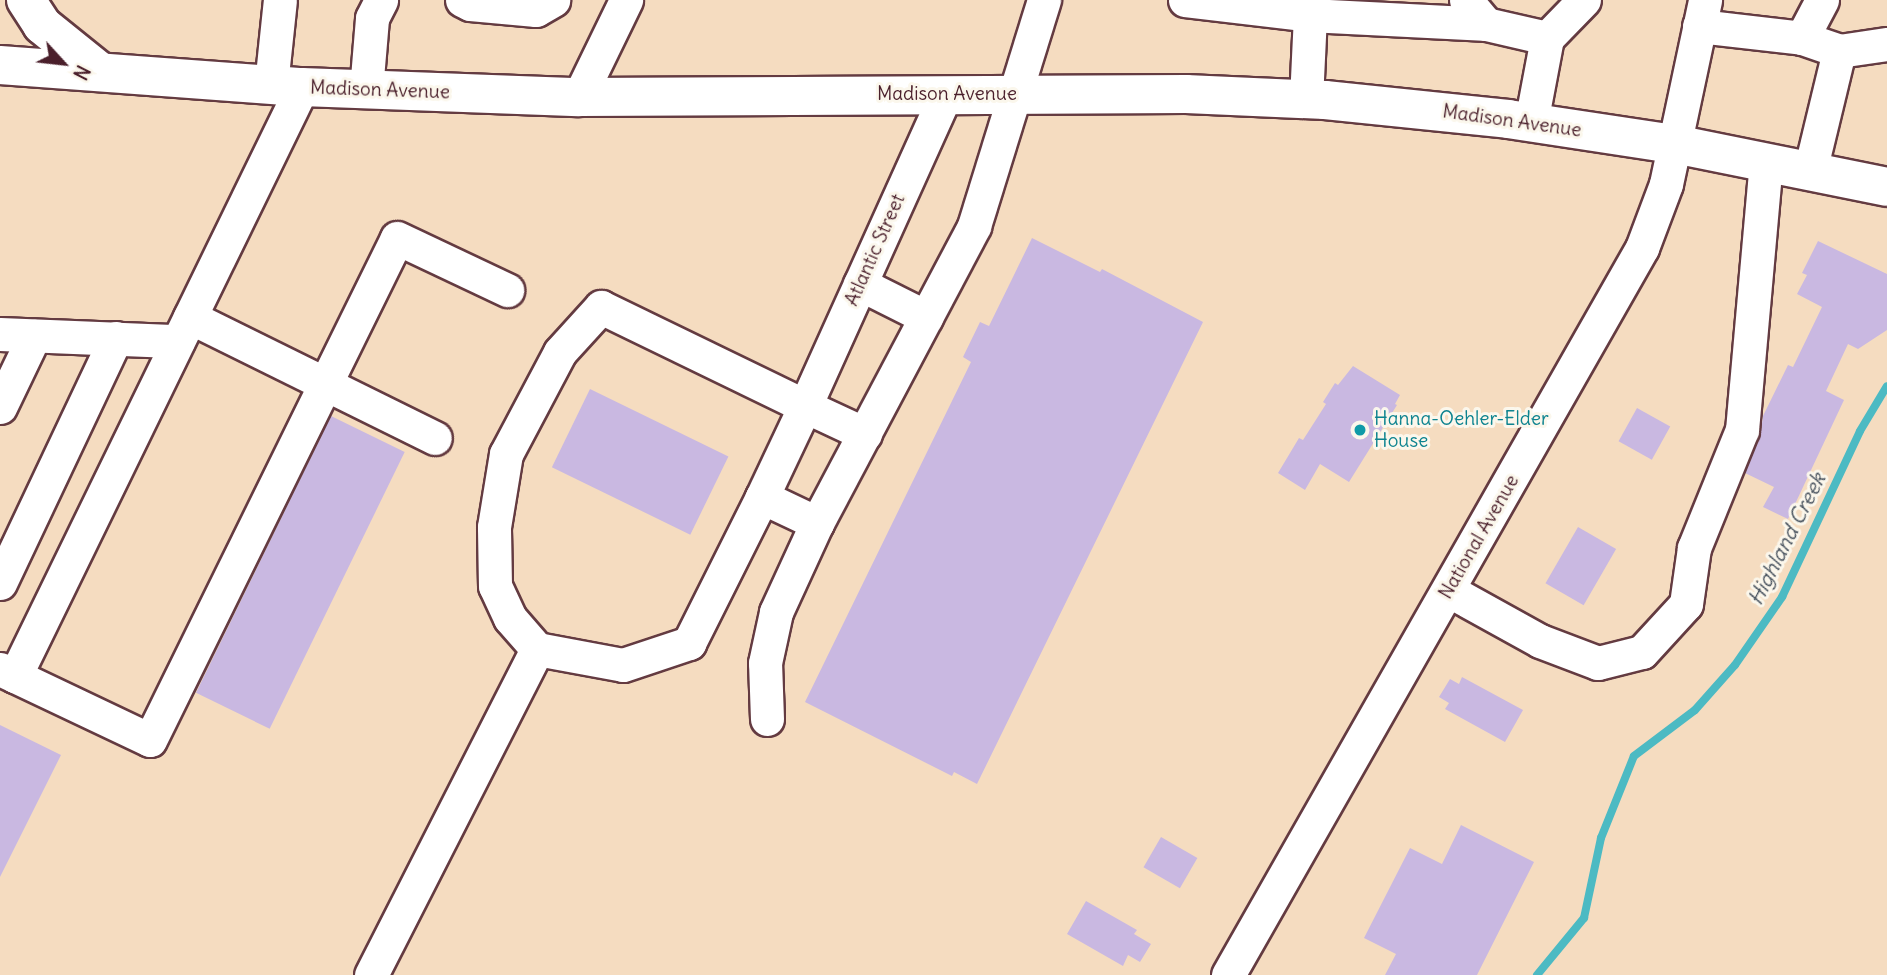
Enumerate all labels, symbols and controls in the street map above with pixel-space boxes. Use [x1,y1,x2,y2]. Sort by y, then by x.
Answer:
north arrow [28,28,98,98]
text: N [68,61,95,84]
street label: Madison Avenue [310,76,450,104]
street label: Madison Avenue [877,83,1017,105]
street label: Madison Avenue [1441,100,1583,142]
street label: Atlantic Street [840,191,910,309]
place label: Hanna-Oehler-Elder House [1374,408,1549,452]
marker: Hanna-Oehler-Elder House [1352,422,1368,438]
water label: Highland Creek [1743,469,1831,609]
street label: National Avenue [1434,471,1524,603]

